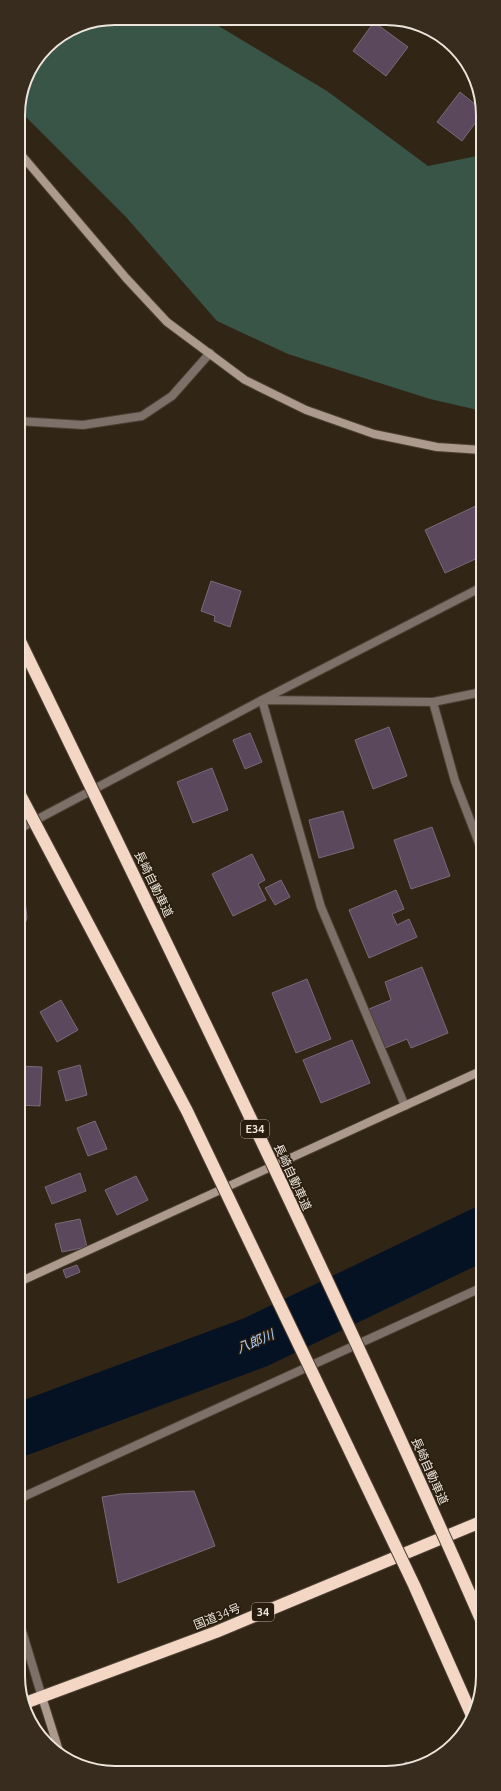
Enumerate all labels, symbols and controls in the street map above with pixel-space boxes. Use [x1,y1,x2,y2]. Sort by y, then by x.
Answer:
street label: 長崎自動車道 [132,849,176,919]
road number: E34 [241,1120,269,1138]
street label: 長崎自動車道 [272,1142,314,1212]
water label: 八郎川 [234,1326,278,1355]
street label: 長崎自動車道 [409,1435,451,1507]
street label: 国道34号 [192,1601,242,1631]
road number: 34 [252,1603,274,1621]

